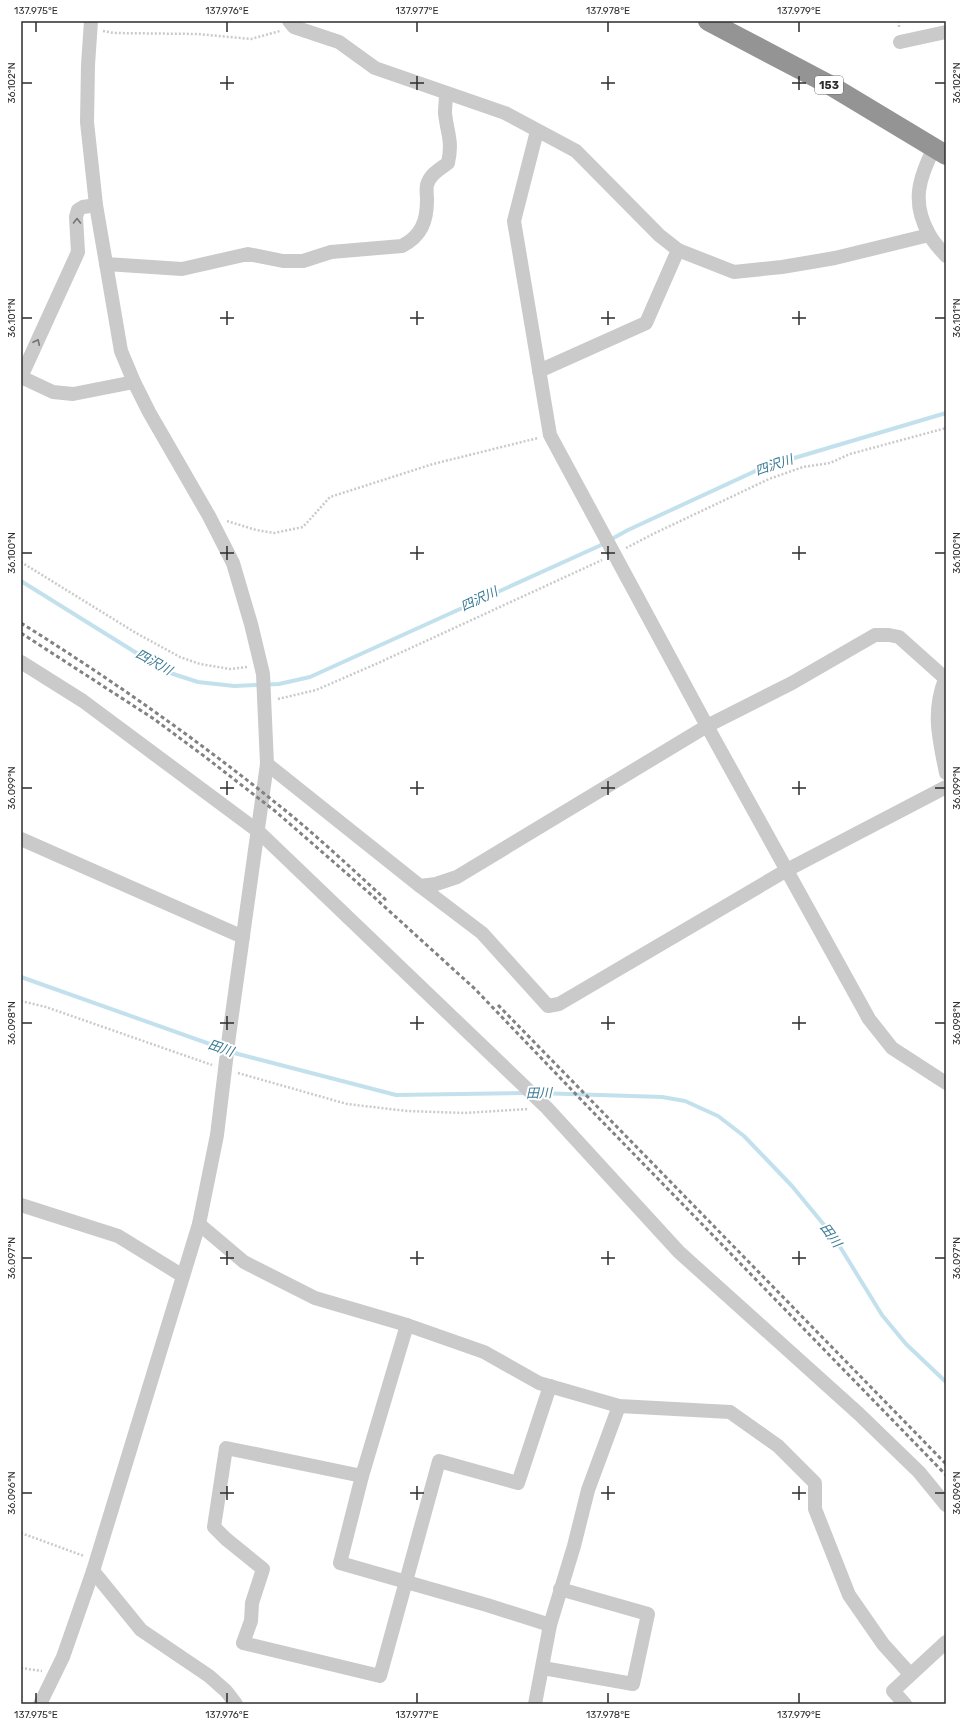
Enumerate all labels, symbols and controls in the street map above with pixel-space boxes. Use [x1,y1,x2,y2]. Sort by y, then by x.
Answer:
text: 137.975°E [14,5,58,17]
text: 137.976°E [205,5,249,17]
text: 137.977°E [396,5,438,17]
text: 137.978°E [586,5,630,17]
text: 137.979°E [777,5,821,17]
text: 36.102°N [6,62,18,104]
text: 36.102°N [951,62,963,104]
road number: 153 [815,76,843,94]
one-way arrow [73,218,81,224]
text: 36.101°N [6,298,18,338]
text: 36.101°N [951,298,963,338]
one-way arrow [32,339,40,346]
water label: 四沢川 [753,451,797,478]
text: 36.100°N [6,532,18,574]
text: 36.100°N [951,532,963,574]
water label: 四沢川 [458,583,502,614]
water label: 四沢川 [133,646,176,679]
text: 36.099°N [6,766,18,810]
text: 36.099°N [951,766,963,810]
text: 36.098°N [6,1001,18,1045]
text: 36.098°N [951,1001,963,1045]
water label: 田川 [206,1037,238,1060]
water label: 田川 [526,1085,554,1101]
water label: 田川 [817,1220,846,1252]
text: 36.097°N [6,1237,18,1279]
text: 36.097°N [951,1237,963,1279]
text: 36.096°N [6,1471,18,1515]
text: 36.096°N [951,1471,963,1515]
text: 137.975°E [14,1709,58,1721]
text: 137.976°E [205,1709,249,1721]
text: 137.977°E [396,1709,438,1721]
text: 137.978°E [586,1709,630,1721]
text: 137.979°E [777,1709,821,1721]

